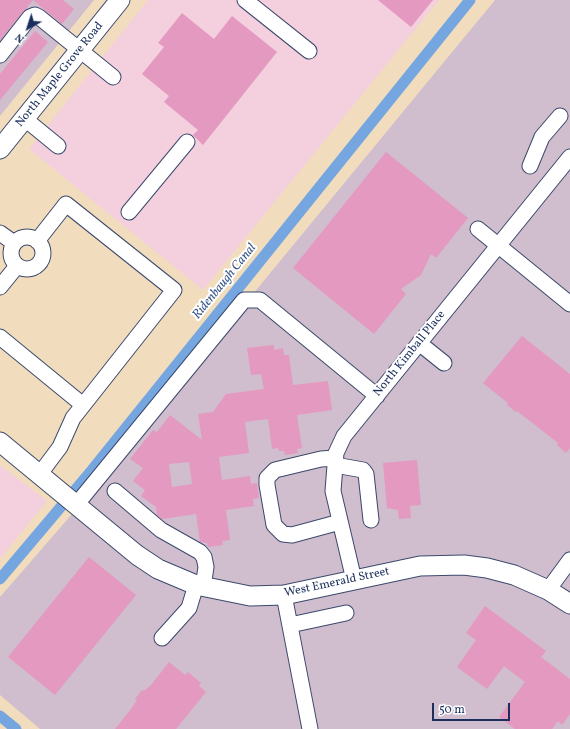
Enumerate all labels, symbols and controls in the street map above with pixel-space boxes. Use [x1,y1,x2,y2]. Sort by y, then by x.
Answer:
north arrow [8,8,48,48]
street label: North Maple Grove Road [13,20,107,130]
water label: Ridenbaugh Canal [190,241,260,323]
street label: North Kimball Place [371,308,449,400]
street label: West Emerald Street [283,565,391,601]
scale bar [434,695,512,721]
text: 50 m [439,702,465,718]

